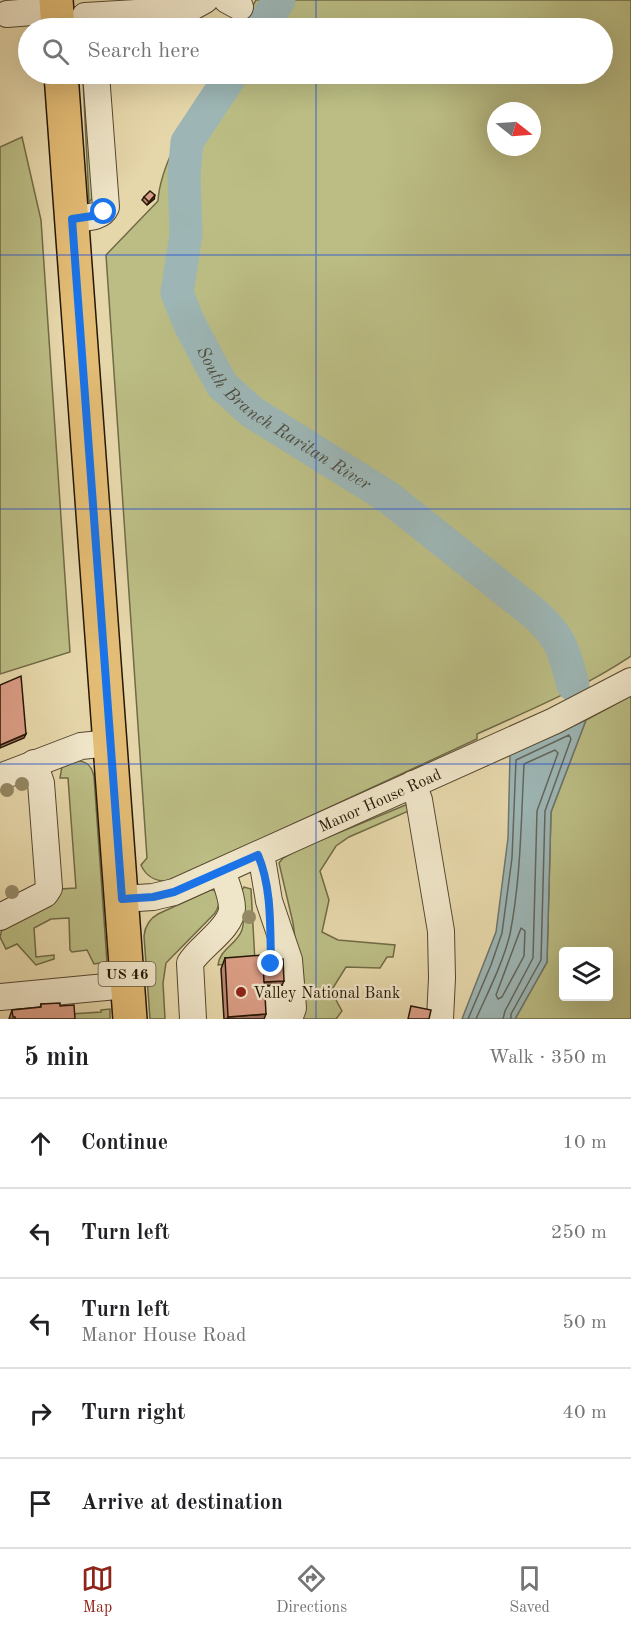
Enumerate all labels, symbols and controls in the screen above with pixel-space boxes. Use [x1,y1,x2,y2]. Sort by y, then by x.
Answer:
search box [18,18,613,84]
icon: search [39,35,72,68]
text: Search here [87,40,200,62]
north arrow [487,102,541,156]
route start [90,198,116,224]
water label: South Branch Raritan River [193,344,375,495]
street label: Manor House Road [317,767,444,836]
map controls [559,947,613,1001]
button: layers [559,947,613,1001]
route end [257,950,283,976]
road number: US 46 [98,962,156,986]
marker: Valley National Bank [234,985,248,999]
place label: Valley National Bank [253,986,400,1002]
text: 5 min [24,1045,89,1071]
text: Walk · 350 m [488,1048,607,1068]
icon: ahead [24,1127,57,1160]
text: Continue [81,1132,168,1154]
text: 10 m [562,1133,607,1153]
icon: left [24,1217,57,1250]
text: Turn left [81,1222,170,1244]
text: 250 m [551,1223,607,1243]
text: Turn left [81,1299,170,1321]
icon: left [24,1307,57,1340]
text: 50 m [562,1313,607,1333]
text: Manor House Road [81,1326,247,1346]
icon: right [24,1397,57,1430]
text: Turn right [81,1402,185,1424]
text: 40 m [562,1403,607,1423]
icon: arrive [24,1487,57,1520]
text: Arrive at destination [81,1492,283,1514]
tab: Map [81,1562,114,1618]
tab: Directions [276,1562,347,1618]
tab: Saved [509,1562,550,1618]

